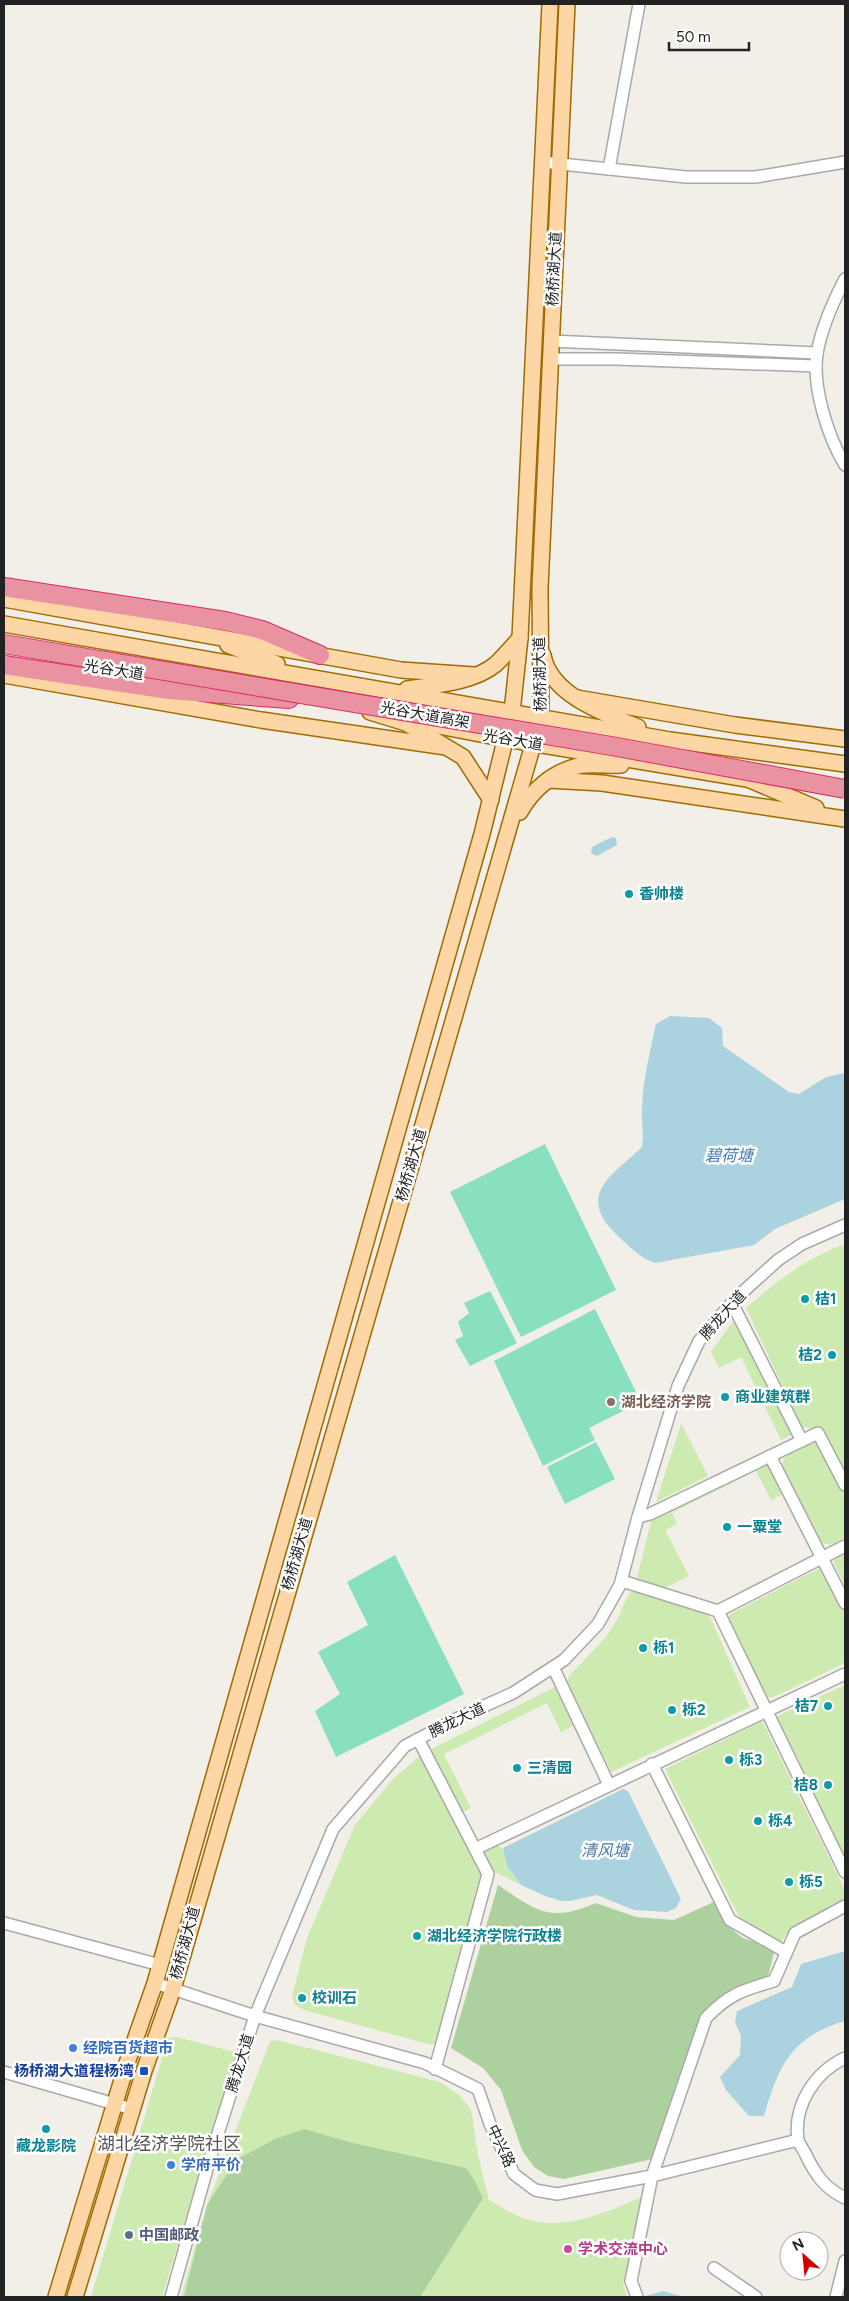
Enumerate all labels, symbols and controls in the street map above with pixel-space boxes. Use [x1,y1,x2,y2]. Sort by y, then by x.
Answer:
scale bar [669,20,749,52]
text: 50 m [676,28,711,46]
street label: 杨桥湖大道 [543,231,565,307]
street label: 杨桥湖大道 [530,636,550,712]
street label: 光谷大道 [83,656,145,684]
street label: 光谷大道高架 [379,698,471,732]
street label: 光谷大道 [482,726,544,754]
place label: 香帅楼 [639,885,684,903]
marker: 香帅楼 [623,888,635,900]
street label: 杨桥湖大道 [392,1126,430,1204]
water label: 碧荷塘 [705,1146,756,1165]
street label: 腾龙大道 [696,1287,750,1343]
place label: 桔1 [815,1290,836,1308]
marker: 桔1 [799,1293,811,1305]
place label: 桔2 [798,1346,822,1364]
marker: 桔2 [826,1349,838,1361]
place label: 商业建筑群 [735,1388,810,1406]
marker: 商业建筑群 [719,1391,731,1403]
place label: 湖北经济学院 [621,1393,711,1411]
marker: 湖北经济学院 [605,1396,617,1408]
street label: 杨桥湖大道 [278,1515,316,1593]
place label: 一粟堂 [737,1518,782,1536]
marker: 一粟堂 [721,1521,733,1533]
place label: 栎1 [653,1639,674,1657]
marker: 栎1 [637,1642,649,1654]
place label: 桔7 [795,1697,818,1715]
street label: 腾龙大道 [426,1699,488,1741]
marker: 桔7 [822,1700,834,1712]
place label: 栎2 [682,1701,706,1719]
marker: 栎2 [666,1704,678,1716]
place label: 栎3 [739,1751,762,1769]
marker: 栎3 [723,1754,735,1766]
place label: 三清园 [527,1759,572,1777]
marker: 三清园 [511,1762,523,1774]
place label: 桔8 [794,1776,818,1794]
marker: 桔8 [822,1779,834,1791]
place label: 栎4 [768,1812,793,1830]
marker: 栎4 [752,1815,764,1827]
water label: 清风塘 [581,1841,632,1860]
place label: 栎5 [799,1873,823,1891]
marker: 栎5 [783,1876,795,1888]
street label: 杨桥湖大道 [167,1904,203,1982]
place label: 湖北经济学院行政楼 [427,1927,562,1945]
marker: 湖北经济学院行政楼 [411,1930,423,1942]
place label: 校训石 [312,1989,357,2007]
marker: 校训石 [296,1992,308,2004]
street label: 腾龙大道 [223,2032,257,2094]
place label: 经院百货超市 [83,2039,173,2057]
marker: 经院百货超市 [67,2042,79,2054]
place label: 杨桥湖大道程杨湾 [14,2062,134,2080]
marker: 杨桥湖大道程杨湾 [138,2065,150,2077]
street label: 中兴路 [483,2122,519,2170]
marker: 藏龙影院 [40,2123,52,2135]
district label: 湖北经济学院社区 [97,2133,241,2155]
place label: 藏龙影院 [16,2137,76,2155]
place label: 学府平价 [181,2156,241,2174]
marker: 学府平价 [165,2159,177,2171]
place label: 中国邮政 [139,2226,199,2244]
marker: 中国邮政 [123,2229,135,2241]
north arrow [779,2231,829,2281]
text: N [790,2235,807,2255]
place label: 学术交流中心 [578,2240,668,2258]
marker: 学术交流中心 [562,2243,574,2255]

